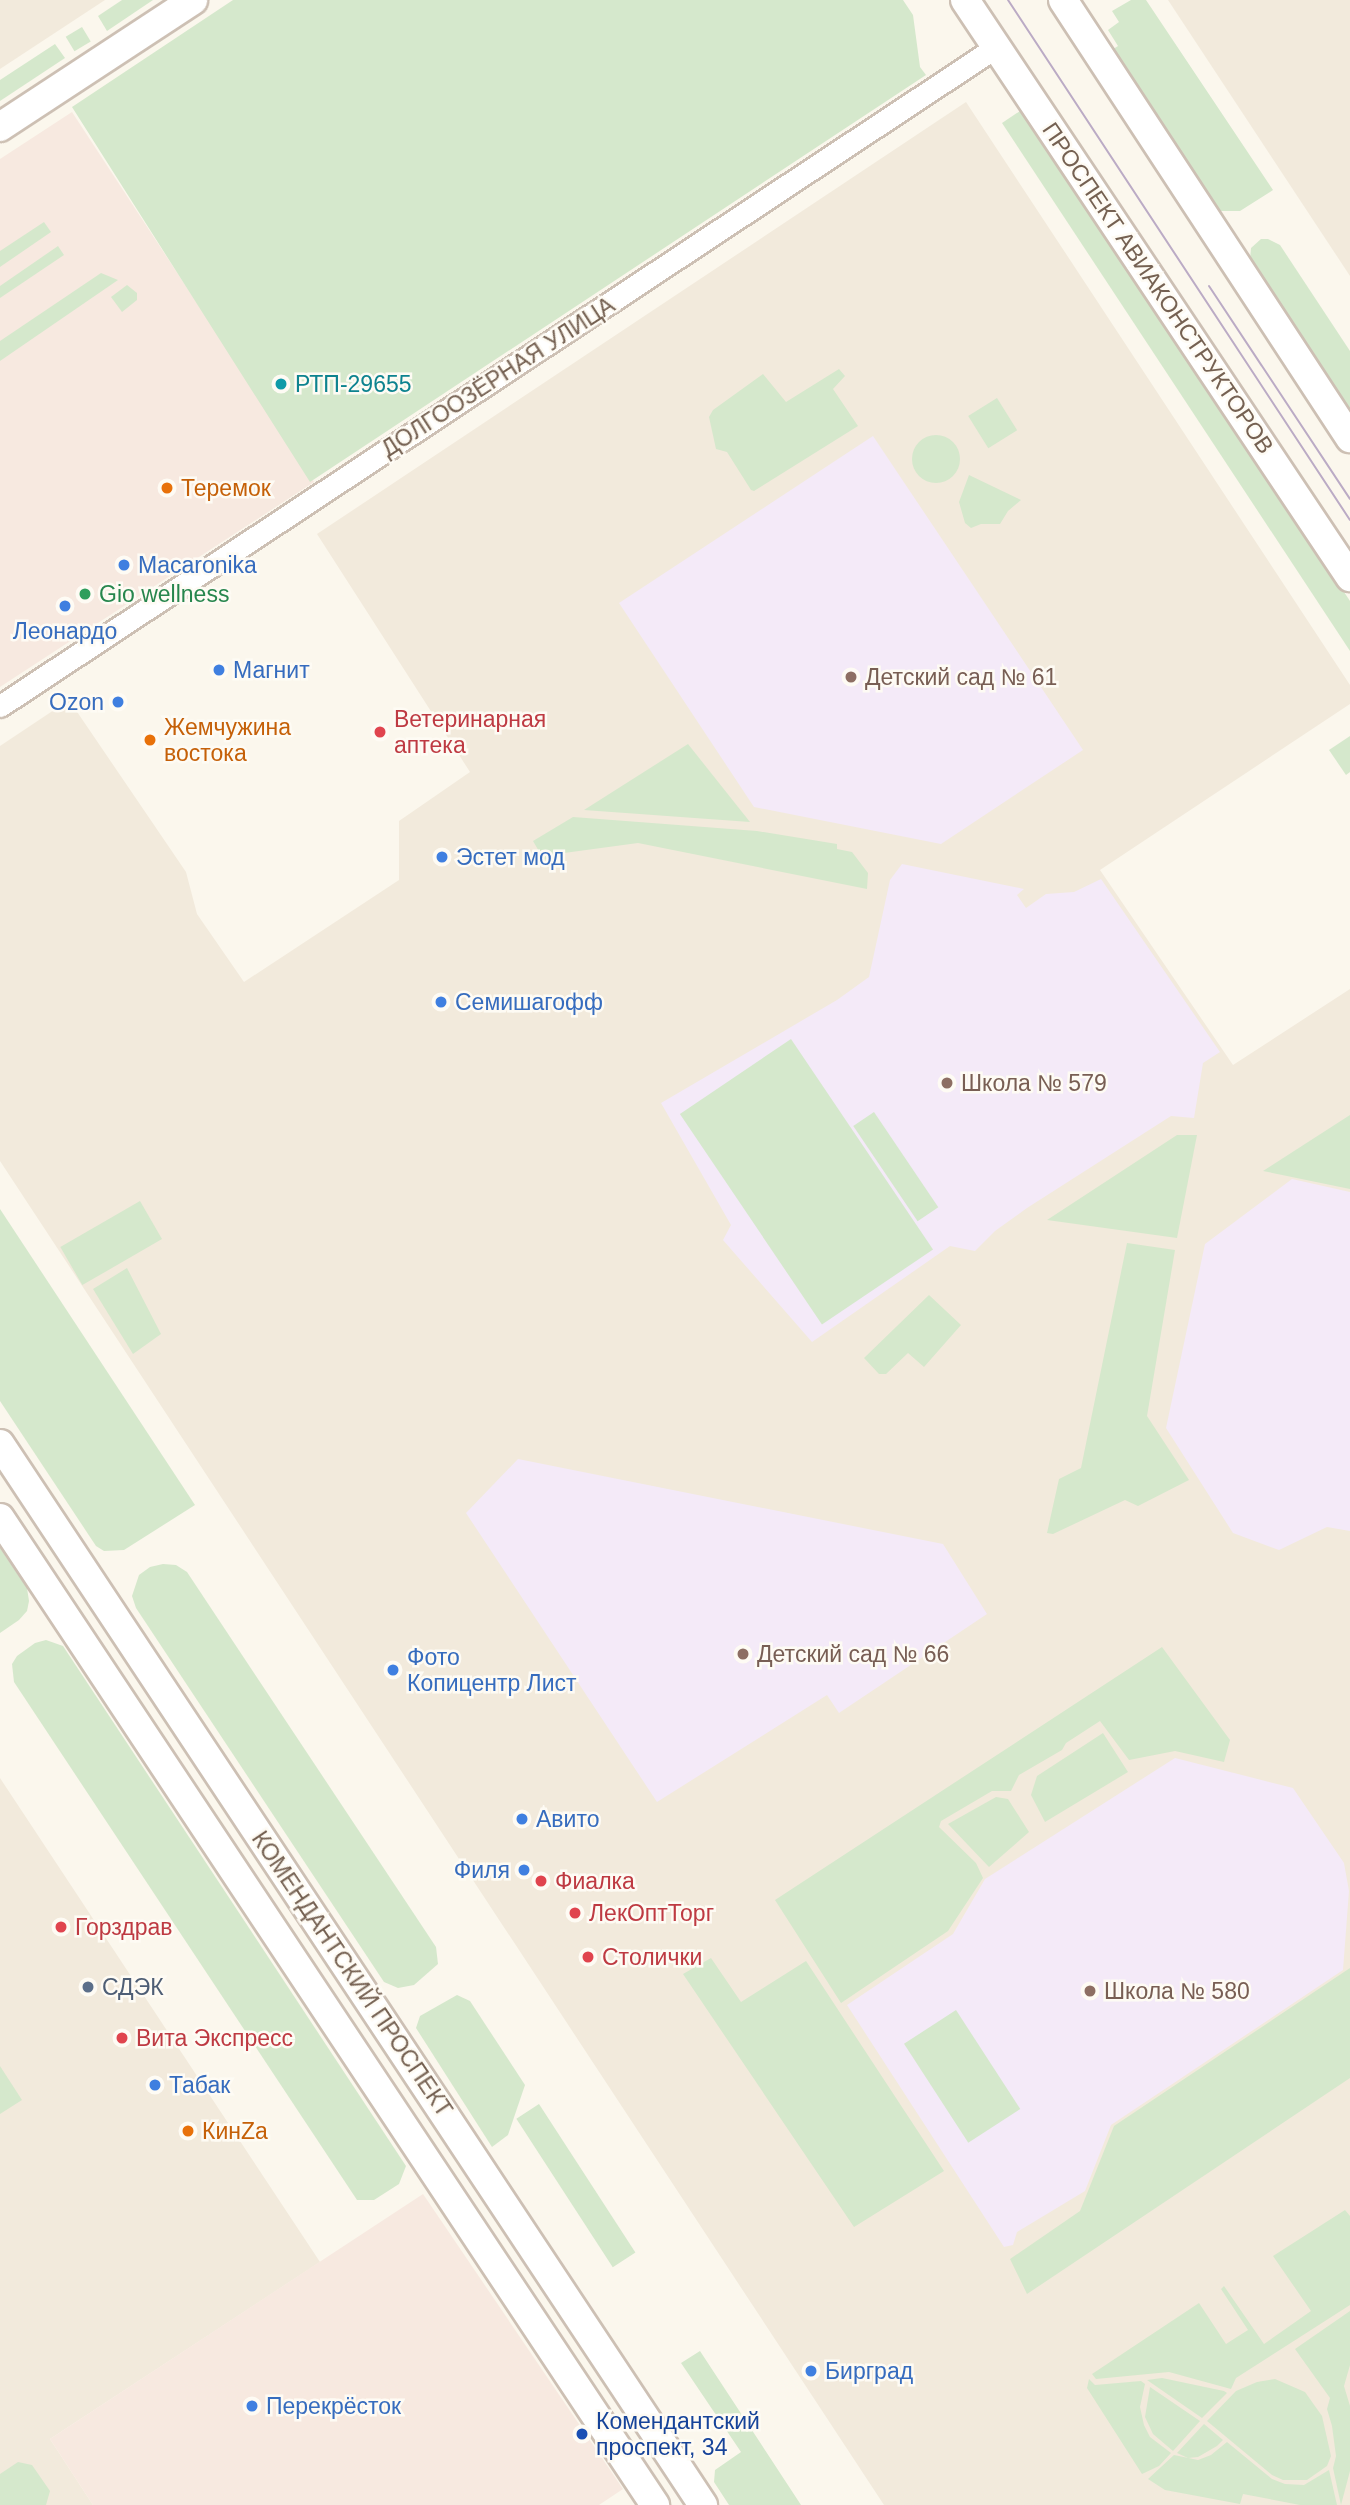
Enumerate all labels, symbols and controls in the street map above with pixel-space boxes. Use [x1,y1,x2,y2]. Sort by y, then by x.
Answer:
street label: ПРОСПЕКТ АВИАКОНСТРУКТОРОВ [1037,117,1279,459]
street label: ДОЛГООЗЁРНАЯ УЛИЦА [376,291,620,463]
place label: РТП-29655 [295,370,412,398]
marker: РТП-29655 [273,376,289,392]
place label: Теремок [181,474,271,502]
marker: Теремок [159,480,175,496]
place label: Macaronika [138,551,257,579]
marker: Macaronika [116,557,132,573]
place label: Gio wellness [99,580,229,608]
marker: Gio wellness [77,586,93,602]
marker: Леонардо [57,598,73,614]
place label: Леонардо [13,617,117,645]
place label: Магнит [233,656,310,684]
marker: Магнит [211,662,227,678]
place label: Детский сад № 61 [865,663,1057,691]
marker: Детский сад № 61 [843,669,859,685]
place label: Ozon [49,688,104,716]
marker: Ozon [110,694,126,710]
place label: Ветеринарная аптека [394,705,546,759]
place label: Жемчужина востока [164,713,291,767]
marker: Ветеринарная аптека [372,724,388,740]
marker: Жемчужина востока [142,732,158,748]
place label: Эстет мод [456,843,565,871]
marker: Эстет мод [434,849,450,865]
place label: Семишагофф [455,988,603,1016]
marker: Семишагофф [433,994,449,1010]
place label: Школа № 579 [961,1069,1107,1097]
marker: Школа № 579 [939,1075,955,1091]
place label: Детский сад № 66 [757,1640,949,1668]
place label: Фото Копицентр Лист [407,1643,577,1697]
marker: Детский сад № 66 [735,1646,751,1662]
marker: Фото Копицентр Лист [385,1662,401,1678]
place label: Авито [536,1805,599,1833]
marker: Авито [514,1811,530,1827]
street label: КОМЕНДАНТСКИЙ ПРОСПЕКТ [246,1826,458,2122]
place label: Филя [454,1856,510,1884]
marker: Филя [516,1862,532,1878]
place label: Фиалка [555,1867,635,1895]
marker: Фиалка [533,1873,549,1889]
place label: ЛекОптТорг [589,1899,714,1927]
marker: ЛекОптТорг [567,1905,583,1921]
place label: Горздрав [75,1913,173,1941]
marker: Горздрав [53,1919,69,1935]
place label: Столички [602,1943,702,1971]
marker: Столички [580,1949,596,1965]
place label: СДЭК [102,1973,164,2001]
place label: Школа № 580 [1104,1977,1250,2005]
marker: СДЭК [80,1979,96,1995]
marker: Школа № 580 [1082,1983,1098,1999]
place label: Вита Экспресс [136,2024,293,2052]
marker: Вита Экспресс [114,2030,130,2046]
place label: Табак [169,2071,230,2099]
marker: Табак [147,2077,163,2093]
place label: КинZa [202,2117,268,2145]
marker: КинZa [180,2123,196,2139]
place label: Бирград [825,2357,913,2385]
marker: Бирград [803,2363,819,2379]
place label: Перекрёсток [266,2392,401,2420]
marker: Перекрёсток [244,2398,260,2414]
place label: Комендантский проспект, 34 [596,2407,760,2461]
marker: Комендантский проспект, 34 [574,2426,590,2442]

